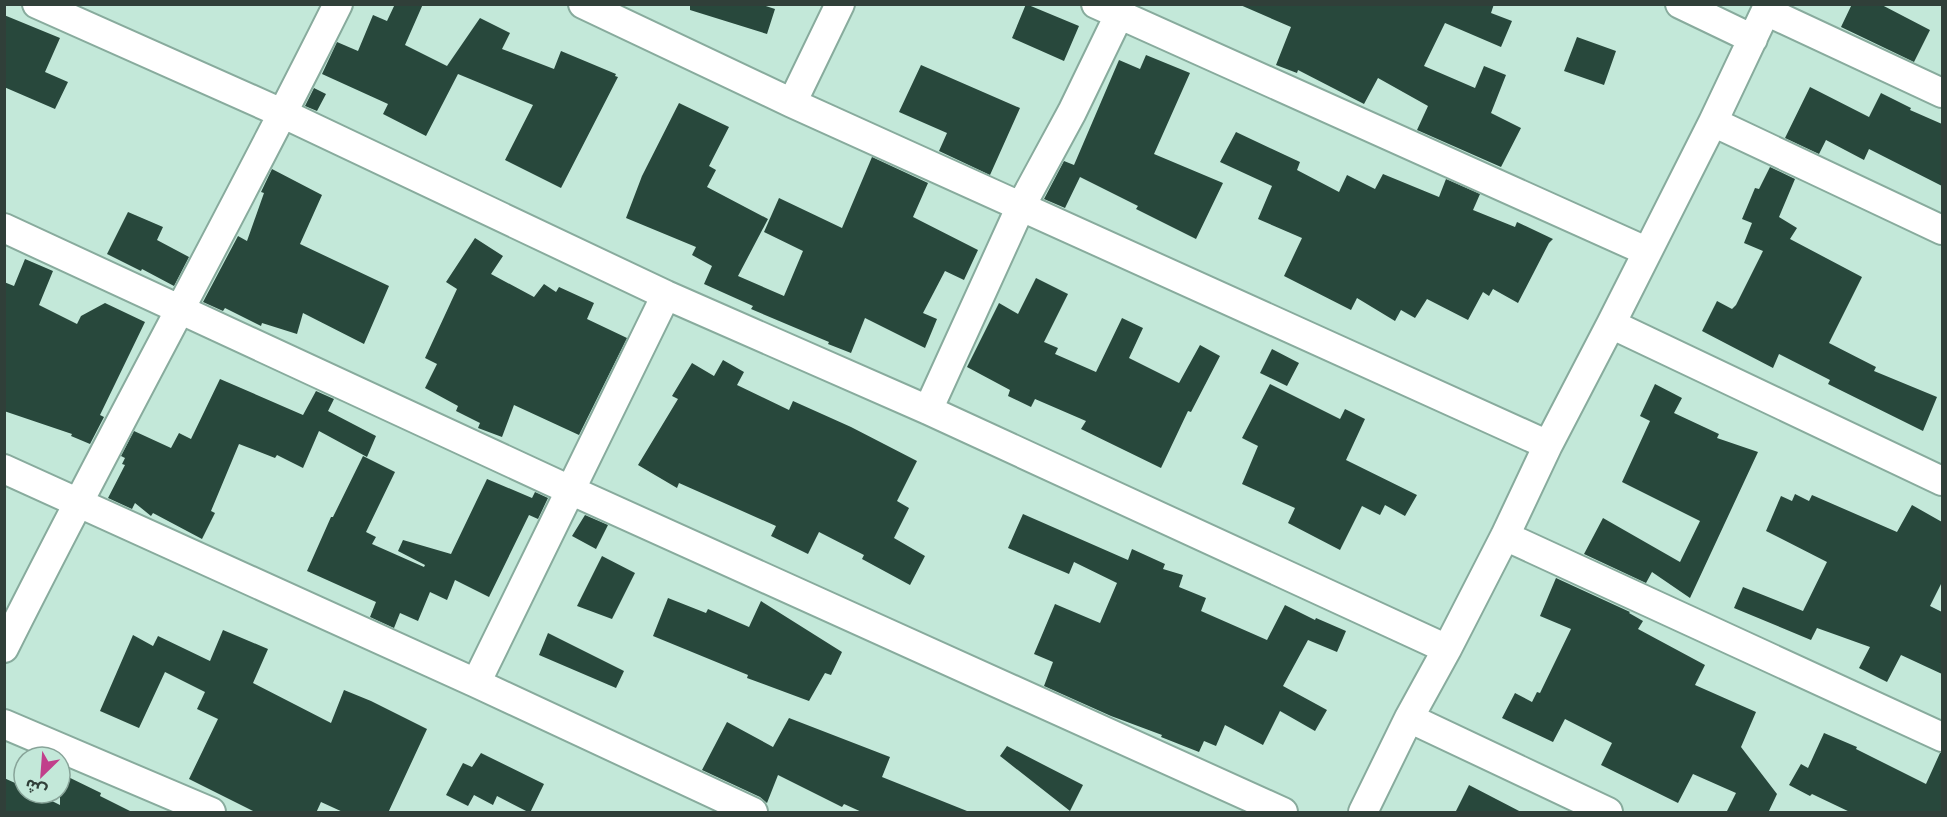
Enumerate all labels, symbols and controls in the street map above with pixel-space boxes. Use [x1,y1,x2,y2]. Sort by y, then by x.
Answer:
north arrow [12,745,72,805]
text: ش [22,774,50,801]

